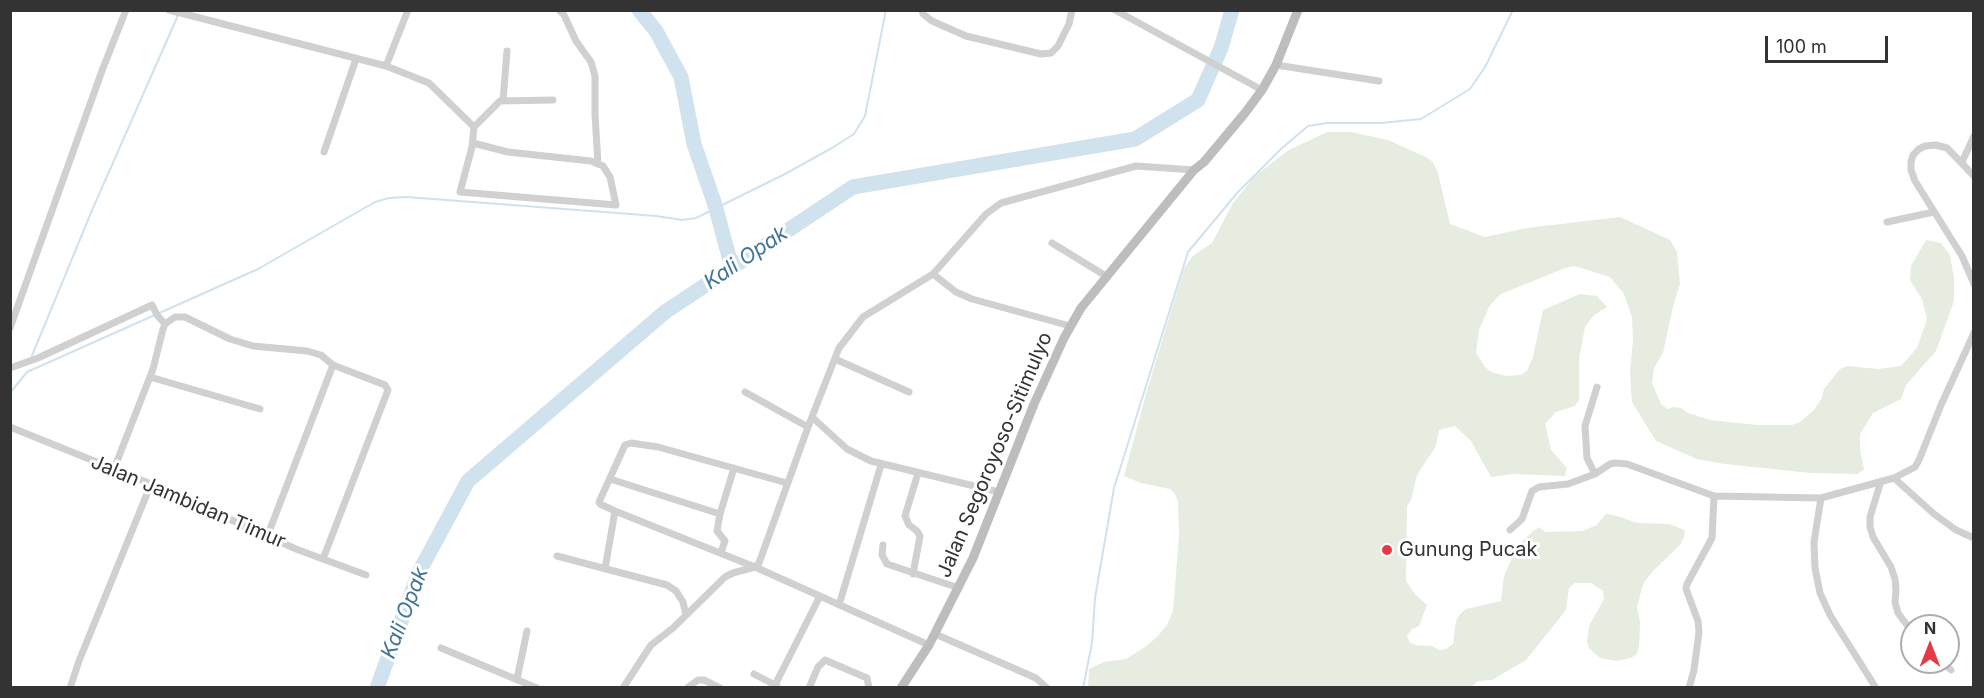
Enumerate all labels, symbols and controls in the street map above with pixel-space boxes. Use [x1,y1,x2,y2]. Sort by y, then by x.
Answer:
scale bar [1768,24,1891,62]
text: 100 m [1776,36,1827,57]
water label: Kali Opak [699,221,793,295]
street label: Jalan Segoroyoso-Sitimulyo [932,329,1058,581]
street label: Jalan Jambidan Timur [87,450,289,554]
place label: Gunung Pucak [1399,538,1538,562]
marker: Gunung Pucak [1380,543,1394,557]
water label: Kali Opak [376,564,434,662]
north arrow [1900,614,1960,674]
text: N [1924,618,1936,638]

